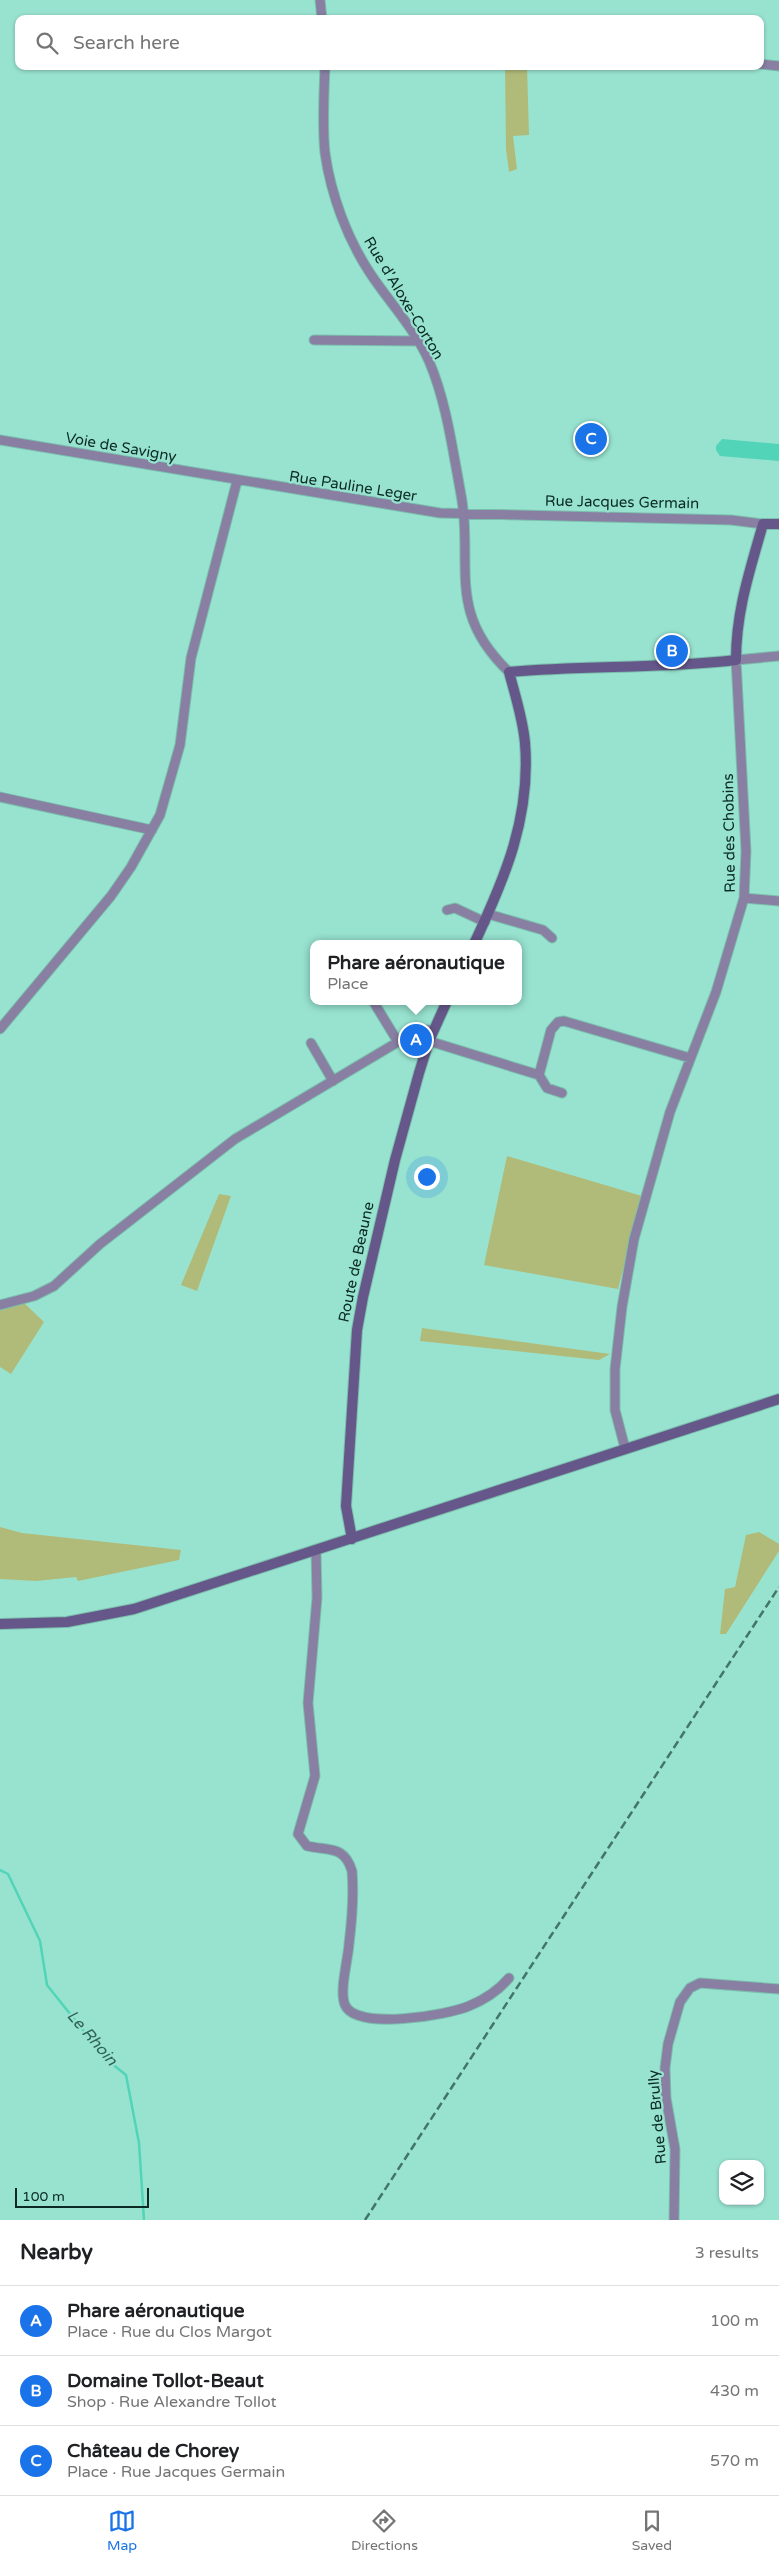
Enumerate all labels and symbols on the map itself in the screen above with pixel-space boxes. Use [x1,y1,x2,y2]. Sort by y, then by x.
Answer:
street label: Rue d'Aloxe-Corton [360,233,448,363]
pin: C [575,420,607,458]
street label: Voie de Savigny [64,428,178,466]
street label: Rue Pauline Leger [288,467,418,505]
street label: Rue Jacques Germain [545,492,699,512]
pin: B [656,632,688,670]
street label: Rue des Chobins [719,773,739,893]
pin: A [400,1021,432,1059]
your location [414,1164,440,1190]
street label: Route de Beaune [334,1200,378,1324]
water label: Le Rhoin [62,2006,122,2071]
street label: Rue de Brully [644,2069,670,2165]
scale bar [15,2185,149,2208]

